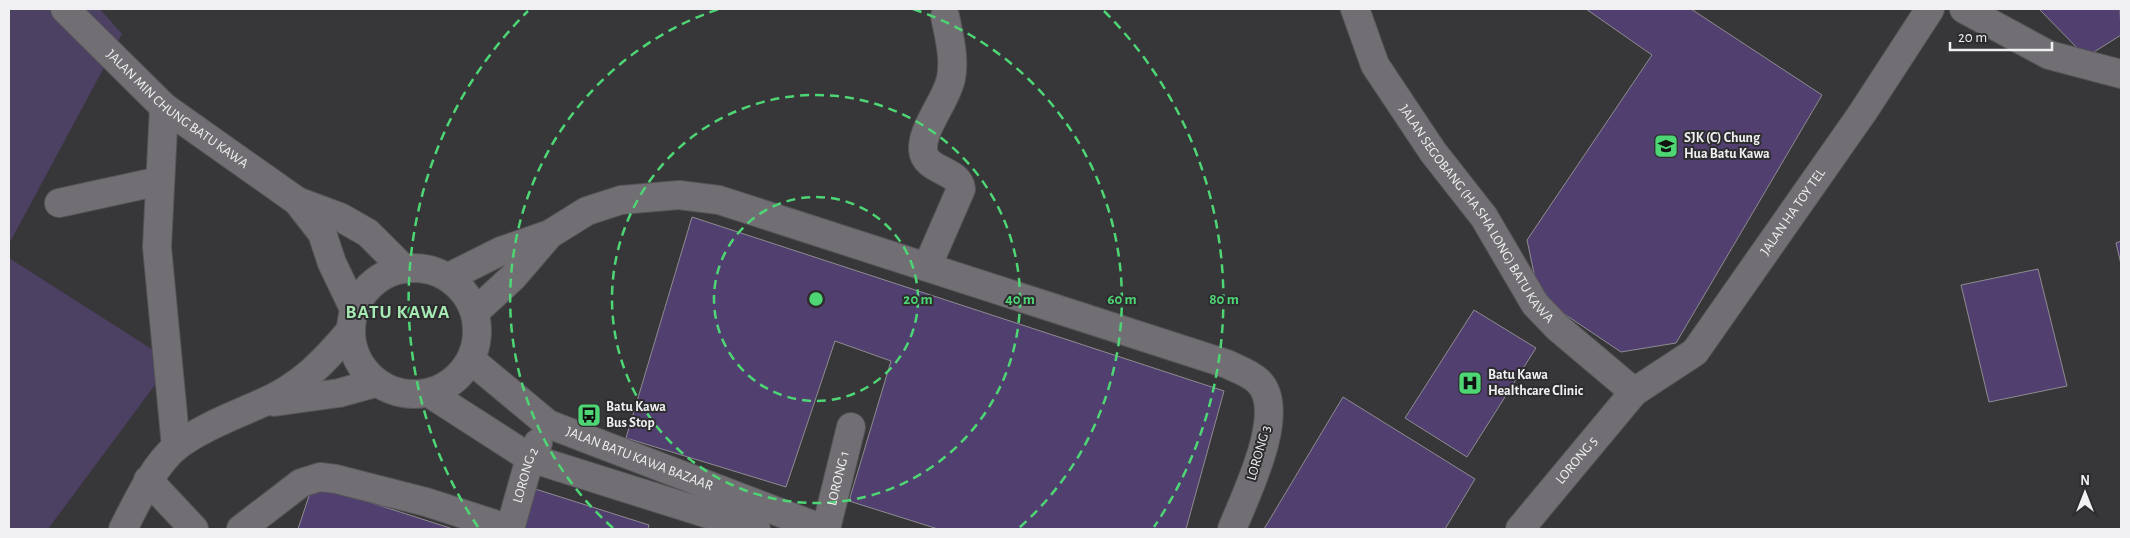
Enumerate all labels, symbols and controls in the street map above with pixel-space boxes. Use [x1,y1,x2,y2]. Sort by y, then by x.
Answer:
scale bar [1950,20,2052,52]
text: 20 m [1958,30,1987,45]
street label: JALAN MIN CHUNG BATU KAWA [104,47,251,171]
street label: JALAN SEGOBANG (HA SHA LONG) BATU KAWA [1397,102,1556,326]
place label: SJK (C) Chung Hua Batu Kawa [1684,131,1770,161]
school or university icon: SJK (C) Chung Hua Batu Kawa [1653,133,1679,159]
street label: JALAN HA TOY TEL [1758,166,1828,258]
centre of rings [807,290,825,308]
text: 20 m [903,292,933,307]
text: 40 m [1005,292,1035,307]
text: 60 m [1107,292,1137,307]
text: 80 m [1209,292,1239,307]
district label: BATU KAWA [346,303,450,322]
place label: Batu Kawa Healthcare Clinic [1488,368,1584,398]
hospital icon: Batu Kawa Healthcare Clinic [1457,370,1483,396]
place label: Batu Kawa Bus Stop [606,400,666,430]
bus stop icon: Batu Kawa Bus Stop [576,402,602,428]
street label: LORONG 3 [1244,424,1274,482]
street label: JALAN BATU KAWA BAZAAR [564,425,715,493]
street label: LORONG 5 [1553,434,1601,487]
street label: LORONG 2 [511,445,541,505]
street label: LORONG 1 [825,450,852,507]
north arrow [2060,468,2110,518]
text: N [2080,474,2090,488]

